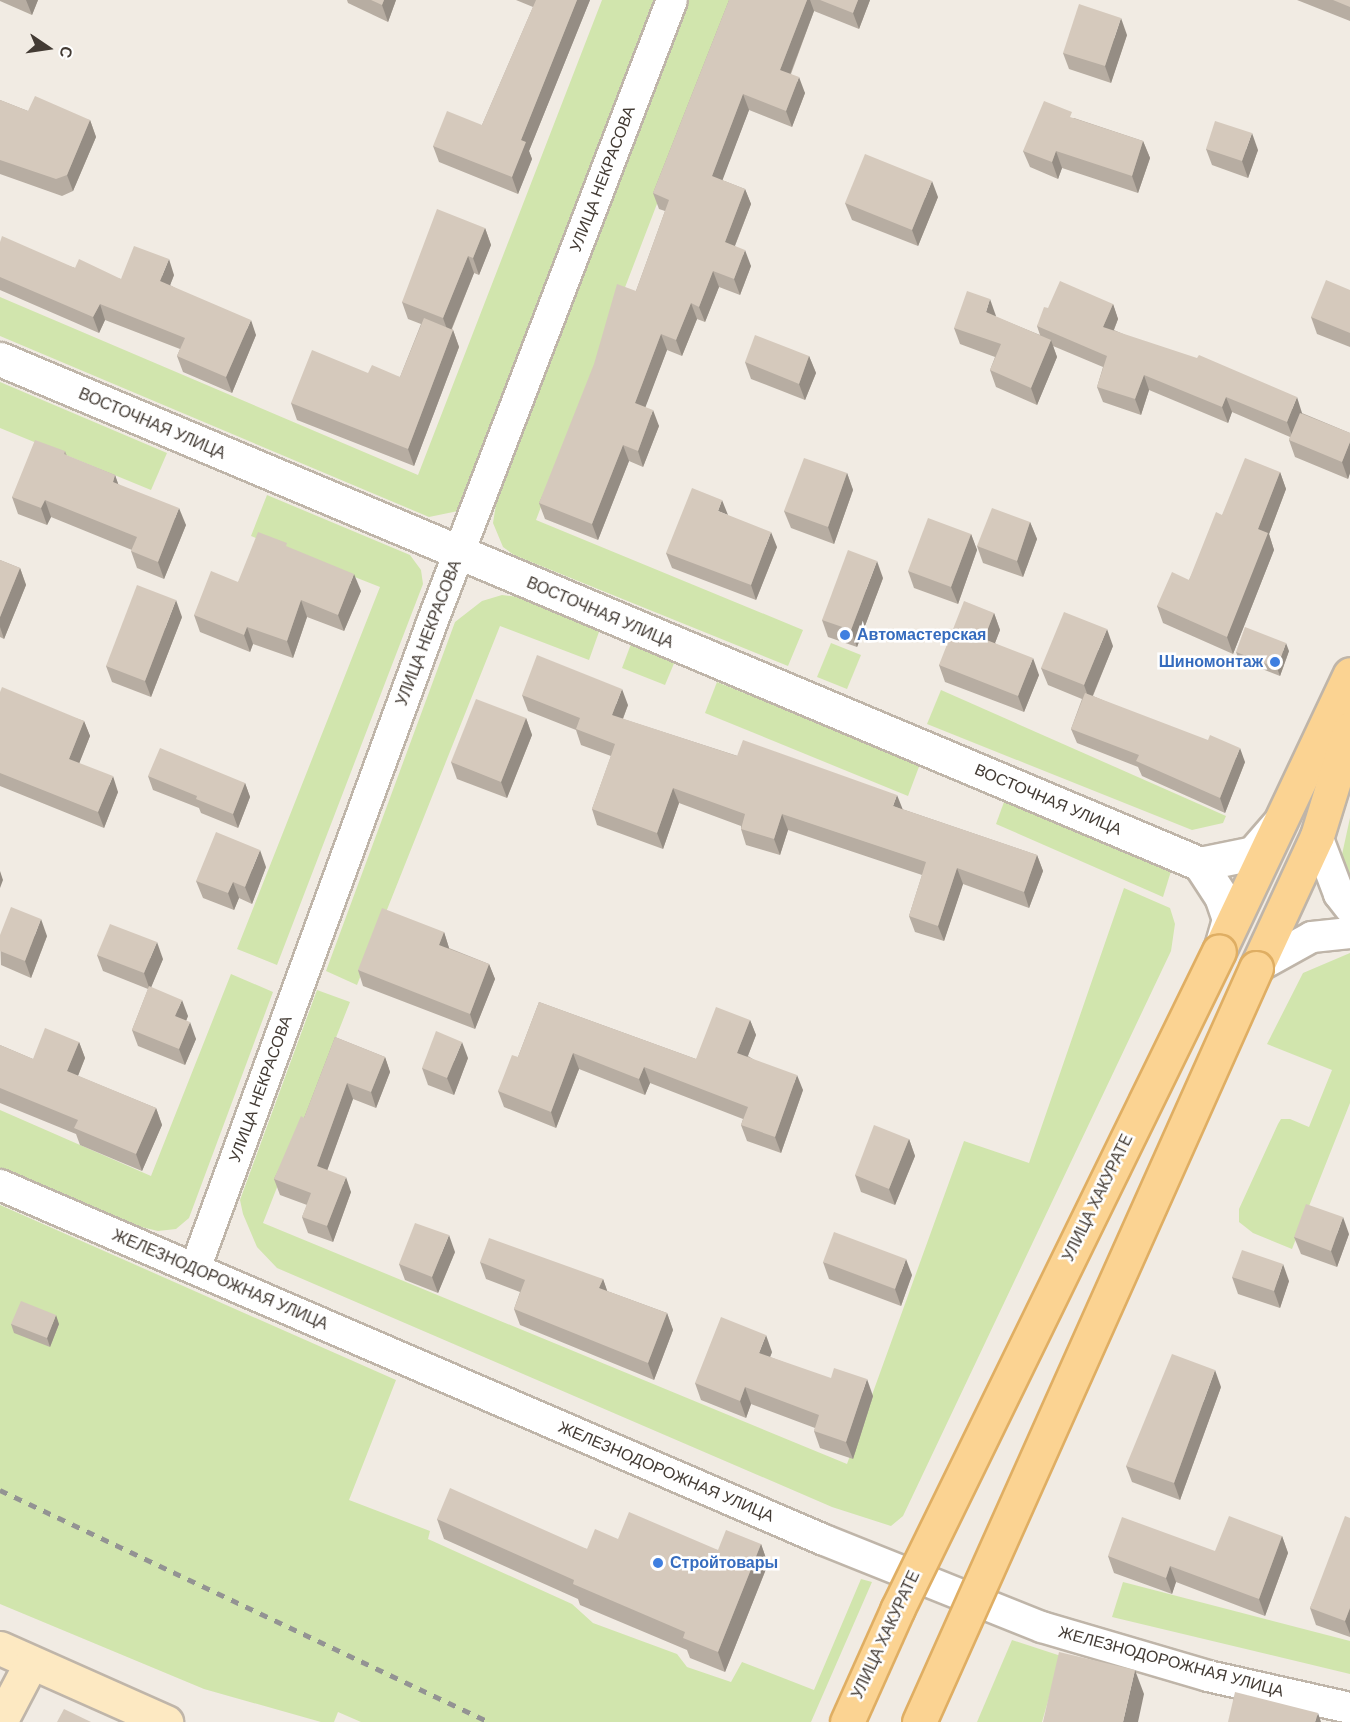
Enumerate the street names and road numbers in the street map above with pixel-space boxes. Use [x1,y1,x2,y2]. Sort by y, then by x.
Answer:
street label: УЛИЦА НЕКРАСОВА [566,103,640,255]
street label: ВОСТОЧНАЯ УЛИЦА [76,384,228,464]
street label: УЛИЦА НЕКРАСОВА [392,557,466,709]
street label: ВОСТОЧНАЯ УЛИЦА [524,573,676,653]
street label: ВОСТОЧНАЯ УЛИЦА [972,760,1124,840]
street label: УЛИЦА НЕКРАСОВА [226,1013,296,1165]
street label: УЛИЦА ХАКУРАТЕ [1059,1131,1137,1265]
street label: ЖЕЛЕЗНОДОРОЖНАЯ УЛИЦА [109,1226,331,1334]
street label: ЖЕЛЕЗНОДОРОЖНАЯ УЛИЦА [555,1418,777,1526]
street label: УЛИЦА ХАКУРАТЕ [848,1568,924,1702]
street label: ЖЕЛЕЗНОДОРОЖНАЯ УЛИЦА [1056,1623,1286,1701]

